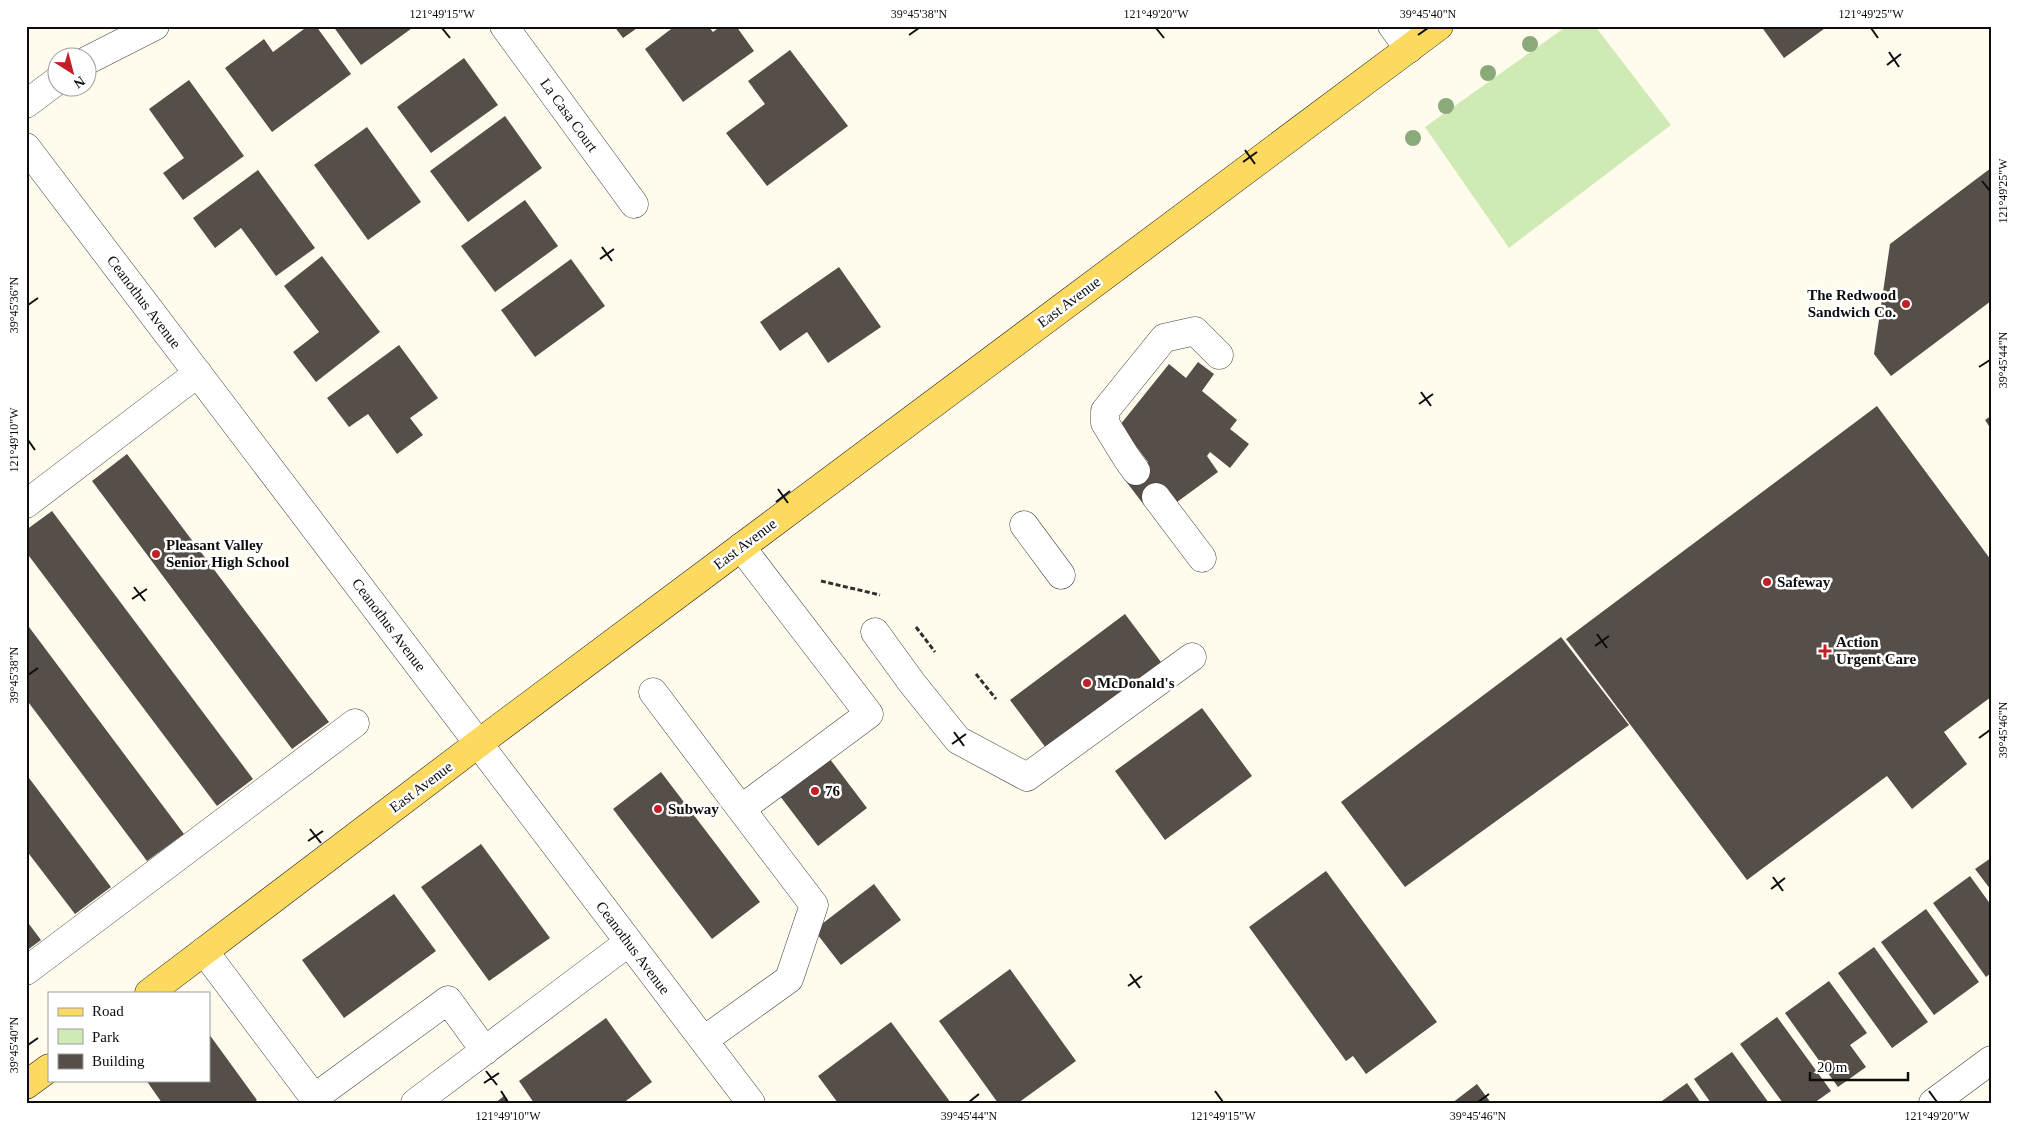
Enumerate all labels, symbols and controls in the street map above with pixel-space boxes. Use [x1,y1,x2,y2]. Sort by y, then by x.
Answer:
text: 121°49'15"W [409,7,475,21]
text: 39°45'38"N [891,7,948,21]
text: 121°49'20"W [1123,7,1189,21]
text: 39°45'40"N [1400,7,1457,21]
text: 121°49'25"W [1838,7,1904,21]
north arrow [48,48,98,98]
text: N [71,73,88,91]
street label: La Casa Court [537,75,601,155]
text: 121°49'25"W [1996,158,2010,224]
street label: Ceanothus Avenue [104,253,184,352]
street label: East Avenue [1035,273,1104,331]
text: 39°45'36"N [7,276,21,333]
place label: The Redwood Sandwich Co. [1807,287,1897,320]
marker: The Redwood Sandwich Co. [1900,298,1912,310]
text: 39°45'44"N [1996,331,2010,388]
text: 121°49'10"W [7,407,21,473]
street label: East Avenue [711,515,780,573]
place label: Pleasant Valley Senior High School [166,537,289,570]
marker: Pleasant Valley Senior High School [150,548,162,560]
place label: Safeway [1777,574,1831,590]
street label: Ceanothus Avenue [349,576,429,675]
marker: Safeway [1761,576,1773,588]
place label: Action Urgent Care [1836,634,1916,667]
marker: Action Urgent Care [1818,644,1832,658]
text: 39°45'38"N [7,646,21,703]
place label: McDonald's [1097,675,1175,691]
marker: McDonald's [1081,677,1093,689]
text: 39°45'46"N [1996,701,2010,758]
street label: East Avenue [387,758,456,816]
place label: 76 [825,783,841,799]
marker: 76 [809,785,821,797]
place label: Subway [668,801,719,817]
marker: Subway [652,803,664,815]
street label: Ceanothus Avenue [593,899,673,998]
legend [48,992,210,1082]
text: Road [92,1003,124,1019]
text: 39°45'40"N [7,1016,21,1073]
text: Park [92,1029,120,1045]
scale bar [1810,1049,1907,1081]
text: Building [92,1053,145,1069]
text: 20 m [1817,1059,1848,1075]
text: 121°49'10"W [475,1109,541,1123]
text: 39°45'44"N [941,1109,998,1123]
text: 121°49'15"W [1190,1109,1256,1123]
text: 39°45'46"N [1450,1109,1507,1123]
text: 121°49'20"W [1904,1109,1970,1123]

